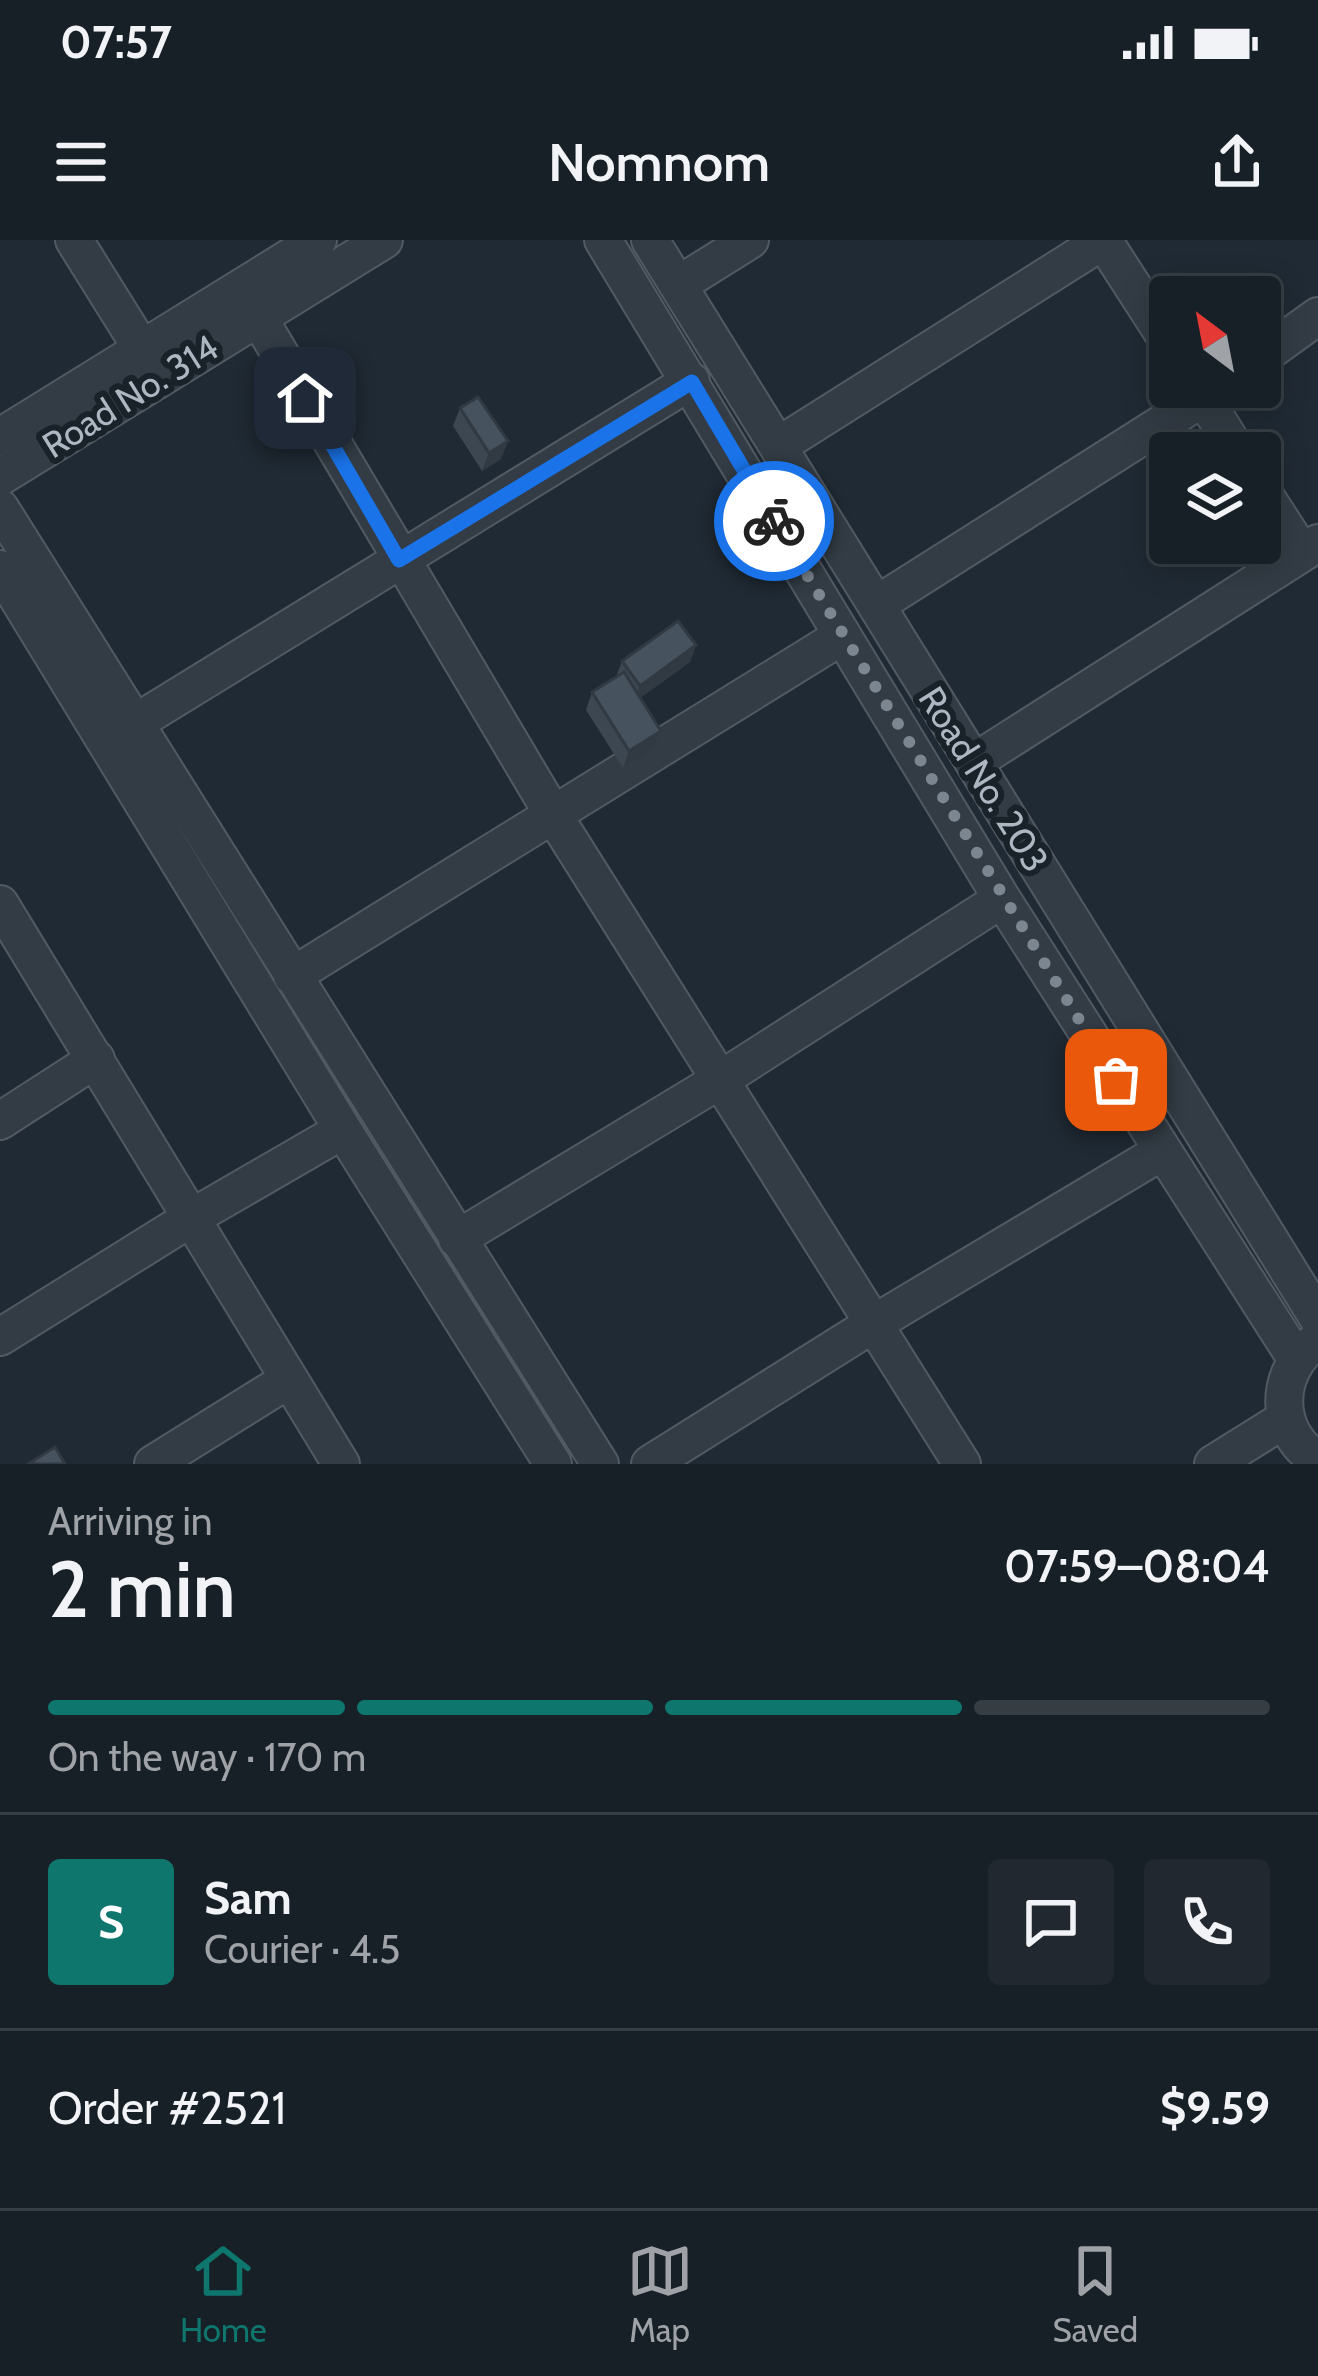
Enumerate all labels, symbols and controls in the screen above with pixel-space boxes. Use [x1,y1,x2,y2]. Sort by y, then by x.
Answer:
text: 07:57 [60,15,172,69]
icon: menu [48,129,114,195]
text: Nomnom [548,129,770,195]
icon: share [1204,129,1270,195]
north arrow [1149,276,1281,408]
map controls [1149,276,1281,564]
street label: Road No. 314 [34,325,226,467]
pin [254,347,356,449]
icon: home [272,365,338,431]
button: layers [1149,432,1281,564]
courier [714,461,834,581]
icon: bike [741,488,807,554]
street label: Road No. 203 [910,678,1058,880]
pin [1065,1029,1167,1131]
icon: bag [1083,1047,1149,1113]
text: Arriving in [48,1497,212,1545]
text: 07:59–08:04 [1004,1539,1270,1593]
text: 2 min [48,1542,236,1637]
text: On the way · 170 m [48,1733,366,1781]
button: chat [988,1859,1114,1985]
button: phone [1144,1859,1270,1985]
text: Sam [204,1871,292,1925]
text: S [98,1895,124,1949]
text: Courier · 4.5 [204,1925,400,1973]
text: Order #2521 [48,2081,286,2135]
text: $9.59 [1160,2081,1270,2135]
tab: Home [180,2238,267,2350]
tab: Map [627,2238,693,2350]
tab: Saved [1052,2238,1138,2350]

